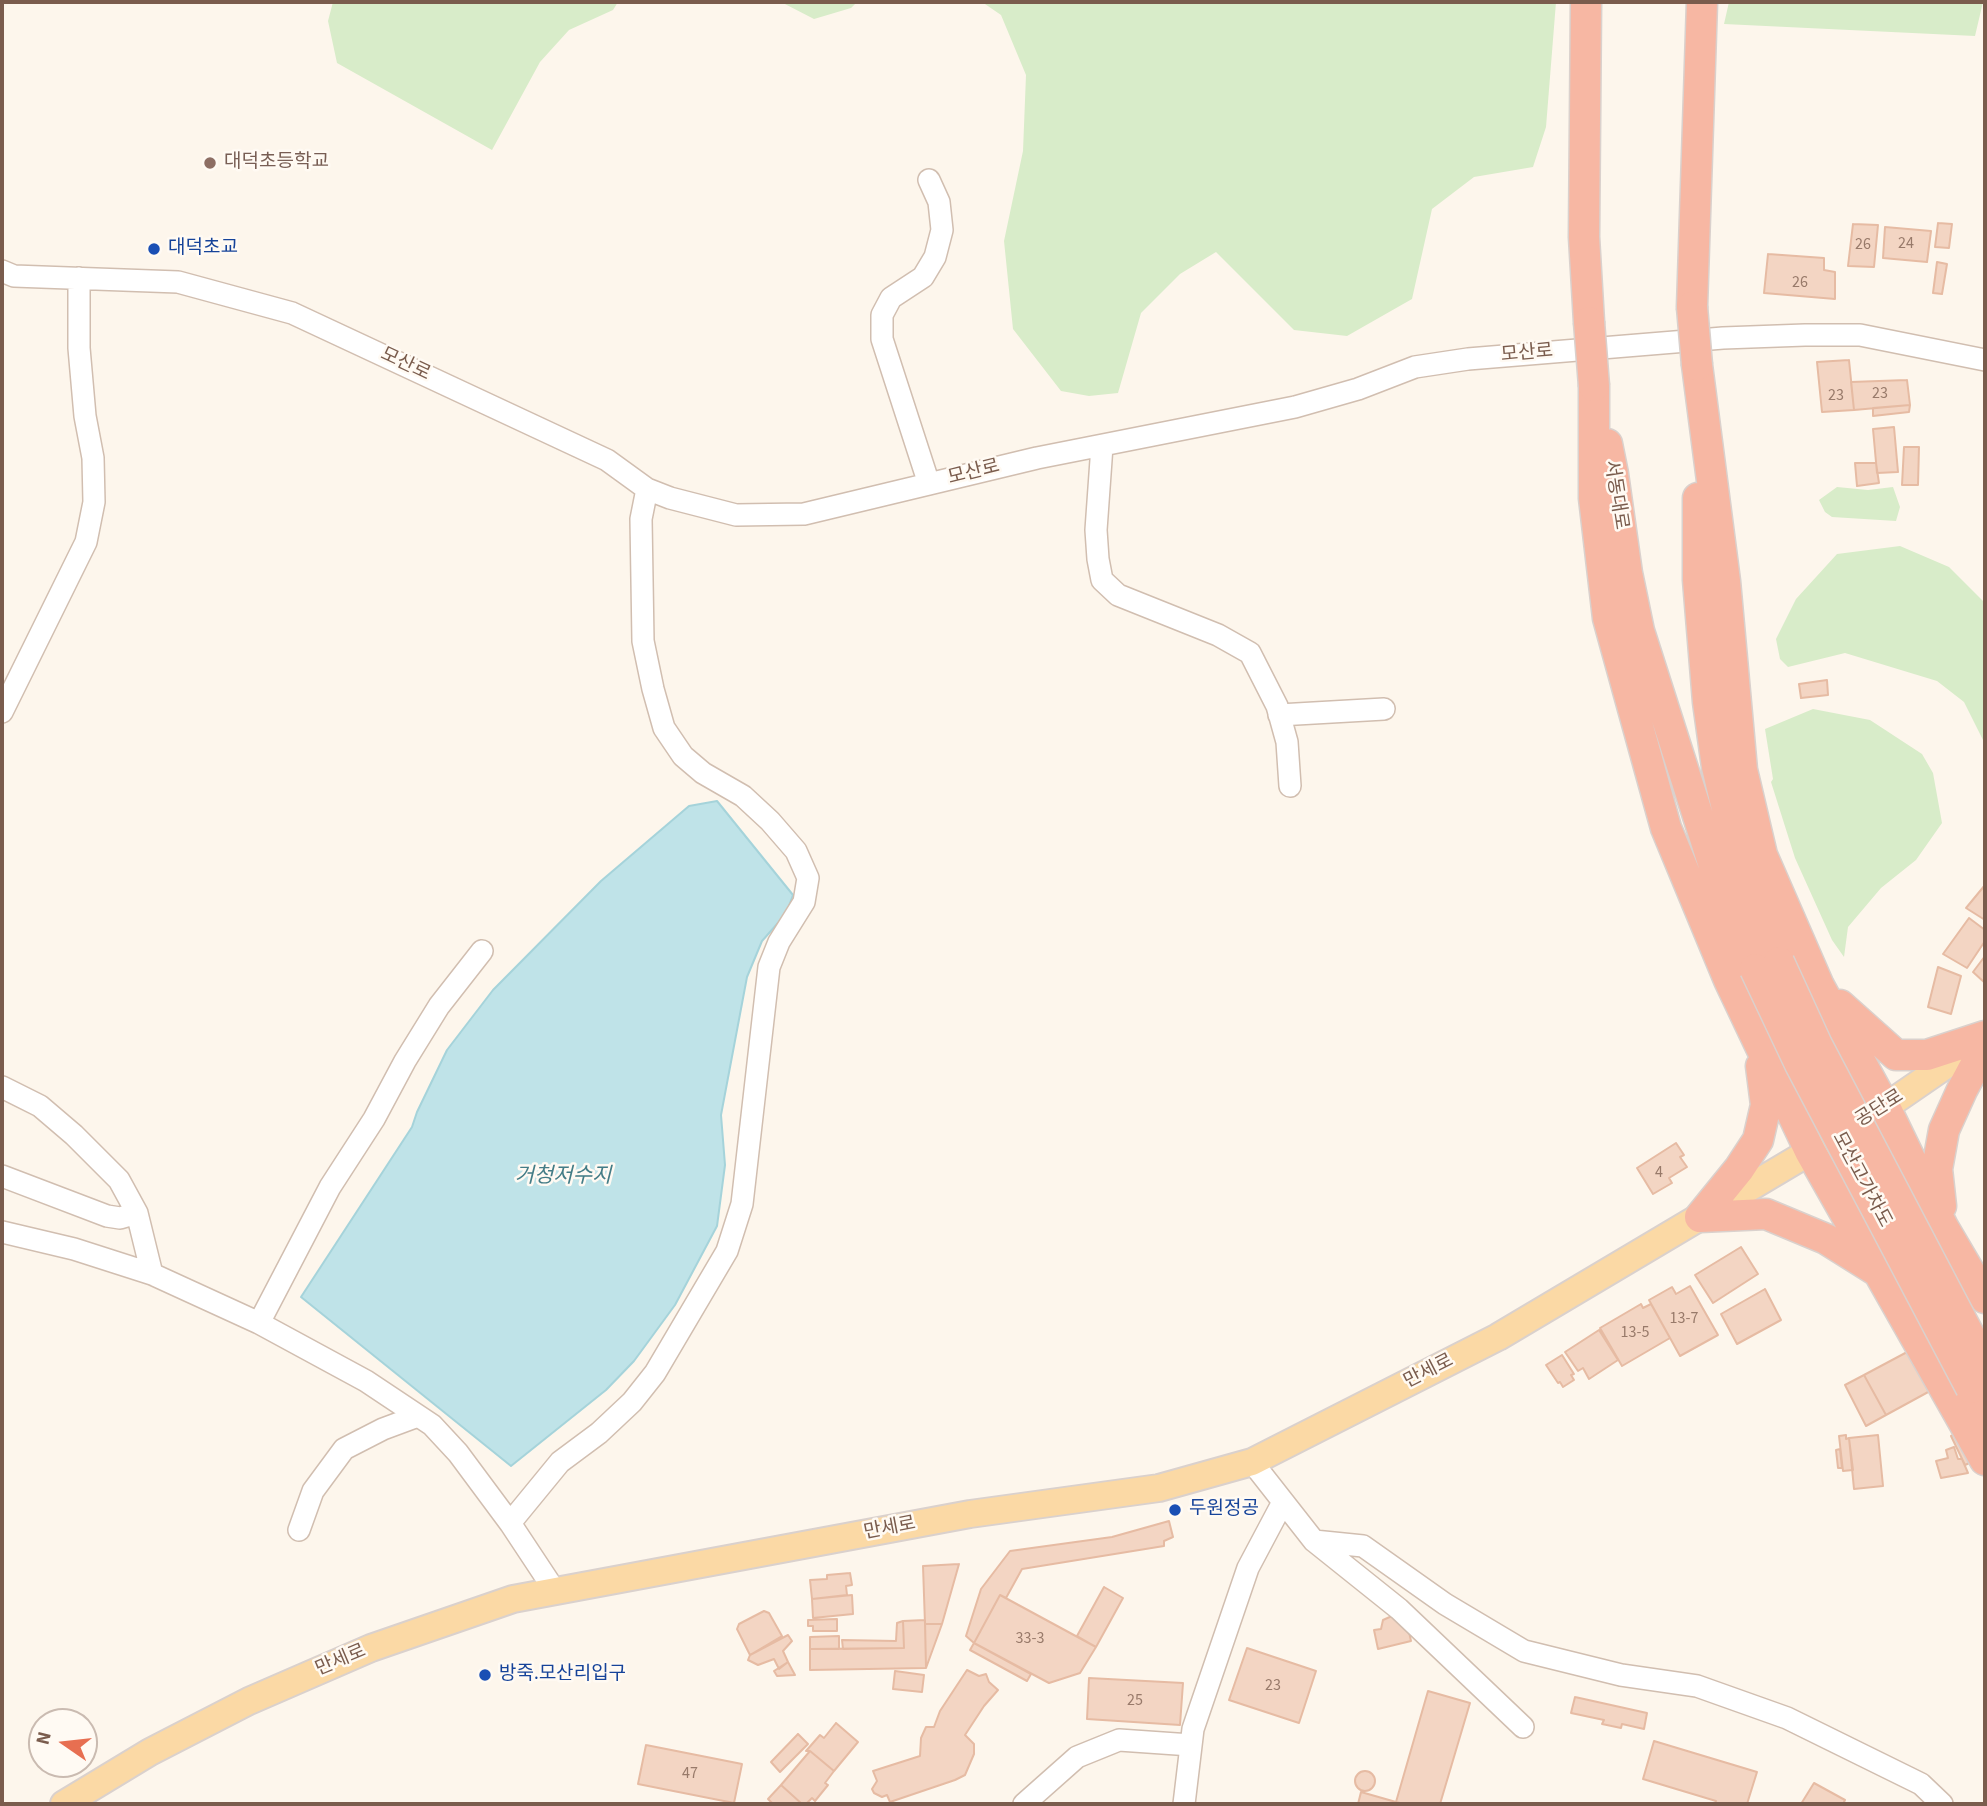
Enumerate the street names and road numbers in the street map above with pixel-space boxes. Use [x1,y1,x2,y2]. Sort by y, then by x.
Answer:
street label: 모산로 [1500,340,1554,368]
street label: 모산로 [376,344,434,386]
street label: 모산로 [946,456,1002,490]
street label: 서동대로 [1598,459,1632,531]
street label: 공단로 [1852,1085,1908,1133]
street label: 모산고가차도 [1826,1128,1896,1232]
street label: 만세로 [1400,1350,1458,1394]
street label: 만세로 [862,1513,918,1545]
street label: 만세로 [312,1640,370,1682]

